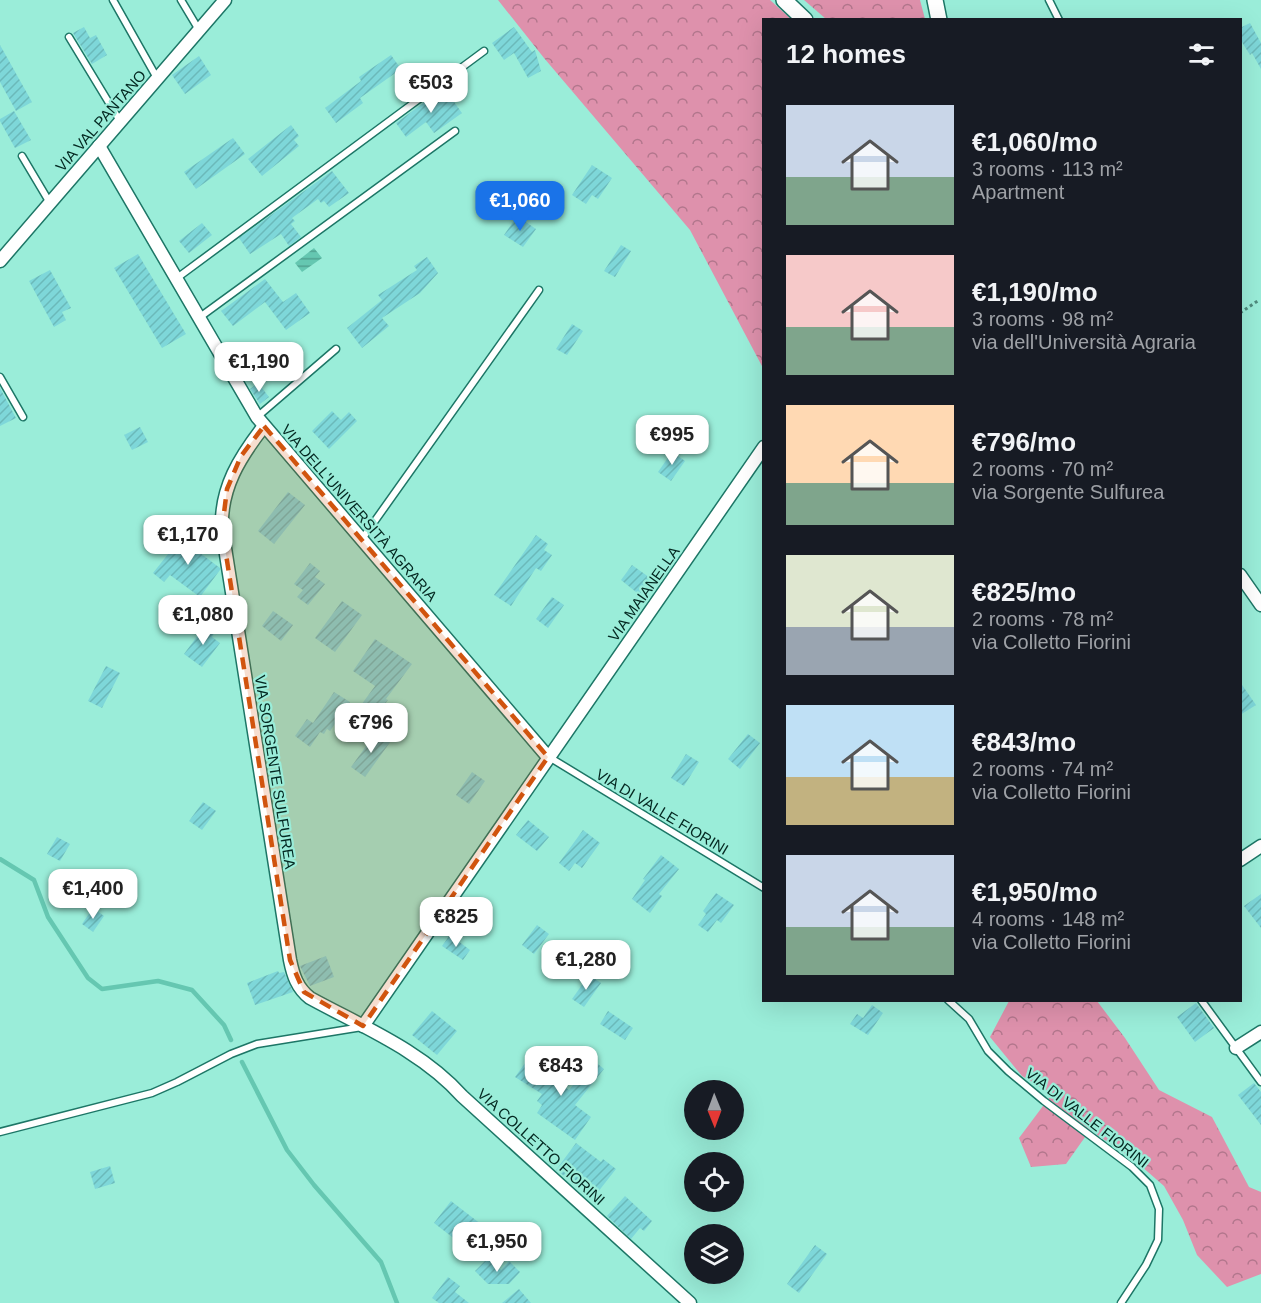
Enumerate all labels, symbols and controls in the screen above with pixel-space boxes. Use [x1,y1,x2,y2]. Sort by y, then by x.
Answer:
icon: filters [1185,38,1218,71]
text: 12 homes [786,39,906,69]
pin: €503 [395,63,467,114]
street label: VIA VAL PANTANO [52,67,149,175]
text: €503 [409,71,453,93]
text: €1,060/mo [972,127,1098,157]
icon: home [834,129,906,201]
text: 3 rooms · 113 m² [972,158,1123,180]
pin: €1,060 [471,181,569,232]
text: Apartment [972,181,1064,203]
text: €1,060 [489,189,551,211]
text: €1,190/mo [972,277,1098,307]
icon: home [834,279,906,351]
text: 3 rooms · 98 m² [972,308,1113,330]
text: via dell'Università Agraria [972,331,1196,353]
pin: €1,190 [210,342,308,393]
text: €1,190 [228,350,290,372]
pin: €995 [636,415,708,466]
street label: VIA DELL'UNIVERSITÀ AGRARIA [278,421,441,605]
text: €995 [650,423,694,445]
text: €796/mo [972,427,1076,457]
icon: home [834,429,906,501]
text: 2 rooms · 70 m² [972,458,1113,480]
text: via Sorgente Sulfurea [972,481,1164,503]
pin: €1,170 [139,515,237,566]
text: €1,170 [157,523,219,545]
street label: VIA MAIANELLA [605,543,683,644]
text: €825/mo [972,577,1076,607]
icon: home [834,579,906,651]
pin: €1,080 [154,595,252,646]
text: €1,080 [172,603,234,625]
text: 2 rooms · 78 m² [972,608,1113,630]
text: via Colletto Fiorini [972,631,1131,653]
street label: VIA SORGENTE SULFUREA [252,674,299,870]
pin: €796 [335,703,407,754]
text: €796 [349,711,393,733]
text: €843/mo [972,727,1076,757]
icon: home [834,729,906,801]
text: 2 rooms · 74 m² [972,758,1113,780]
street label: VIA DI VALLE FIORINI [593,765,732,858]
text: via Colletto Fiorini [972,781,1131,803]
pin: €1,400 [44,869,142,920]
text: €1,400 [62,877,124,899]
text: €1,950/mo [972,877,1098,907]
icon: home [834,879,906,951]
pin: €825 [420,897,492,948]
text: €825 [434,905,478,927]
text: 4 rooms · 148 m² [972,908,1124,930]
text: via Colletto Fiorini [972,931,1131,953]
pin: €1,280 [537,940,635,991]
text: €1,280 [555,948,617,970]
pin: €843 [525,1046,597,1097]
text: €843 [539,1054,583,1076]
street label: VIA DI VALLE FIORINI [1022,1064,1152,1171]
north arrow [684,1080,744,1140]
map controls [684,1080,744,1284]
street label: VIA COLLETTO FIORINI [474,1085,609,1208]
button: locate [684,1152,744,1212]
pin: €1,950 [448,1222,546,1273]
button: layers [684,1224,744,1284]
text: €1,950 [466,1230,528,1252]

